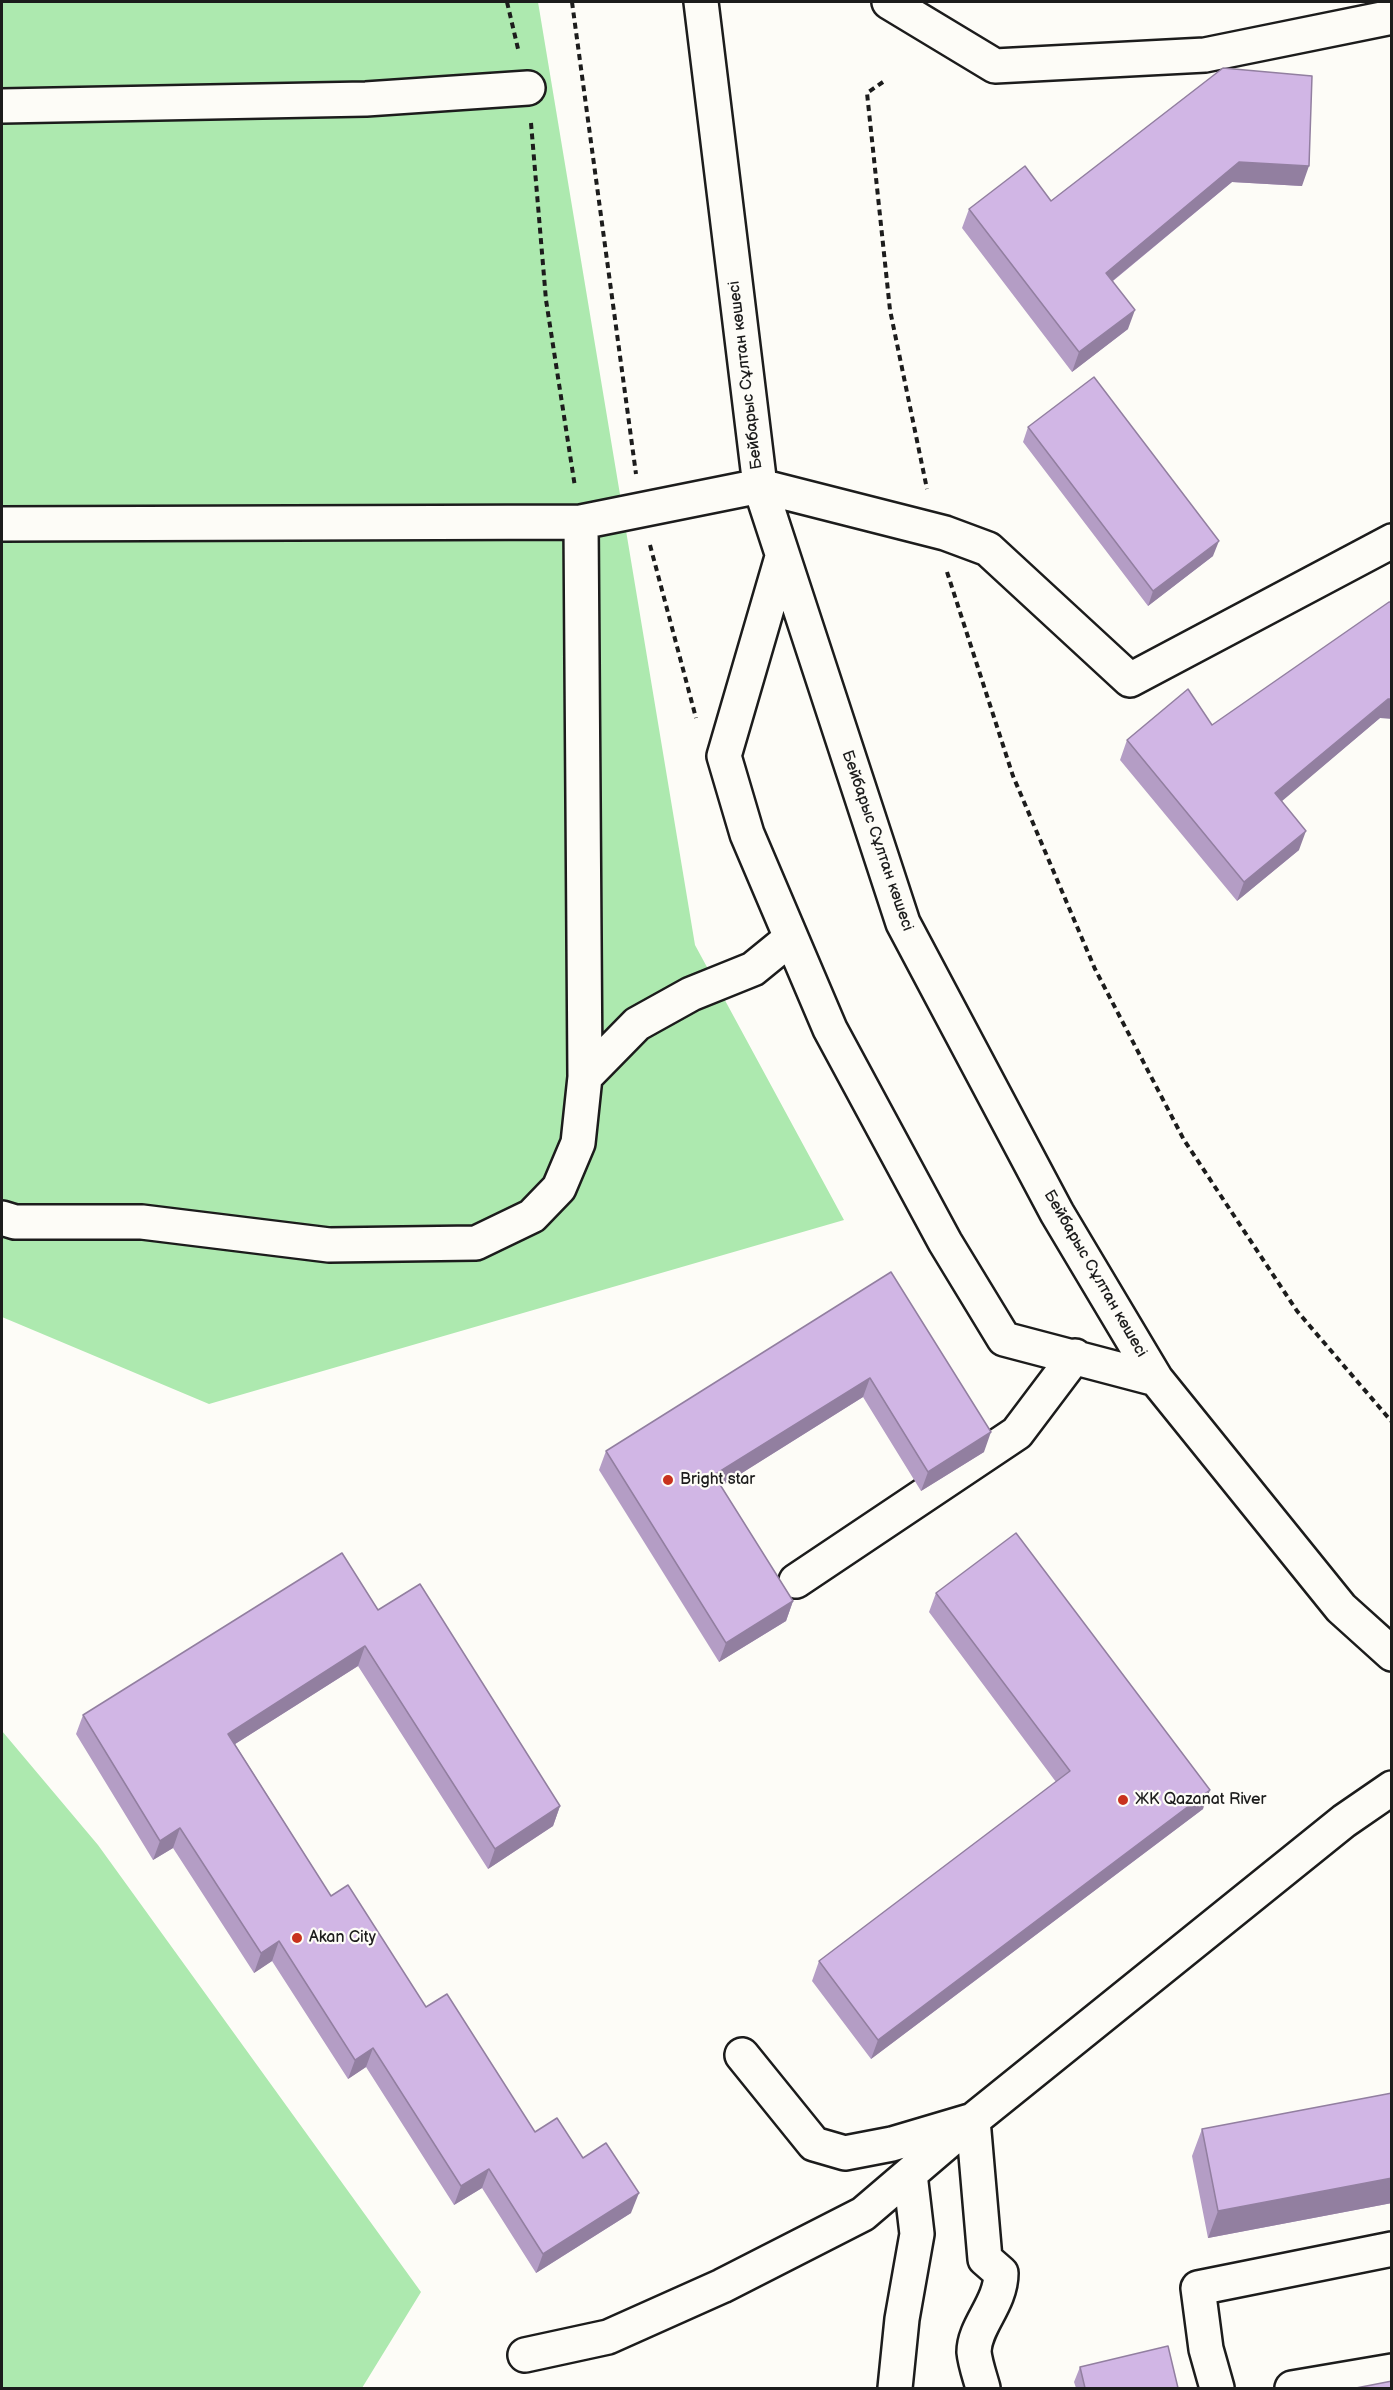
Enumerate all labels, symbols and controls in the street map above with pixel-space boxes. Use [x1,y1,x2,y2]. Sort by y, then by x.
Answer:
street label: Бейбарыс Сұлтан көшесі [725,280,767,470]
street label: Бейбарыс Сұлтан көшесі [837,748,917,934]
street label: Бейбарыс Сұлтан көшесі [1039,1187,1151,1361]
place label: Bright star [680,1470,755,1490]
marker: Bright star [661,1473,675,1487]
place label: ЖК Qazanat River [1135,1790,1266,1810]
marker: ЖК Qazanat River [1116,1793,1130,1807]
place label: Akan City [309,1928,376,1948]
marker: Akan City [290,1931,304,1945]

